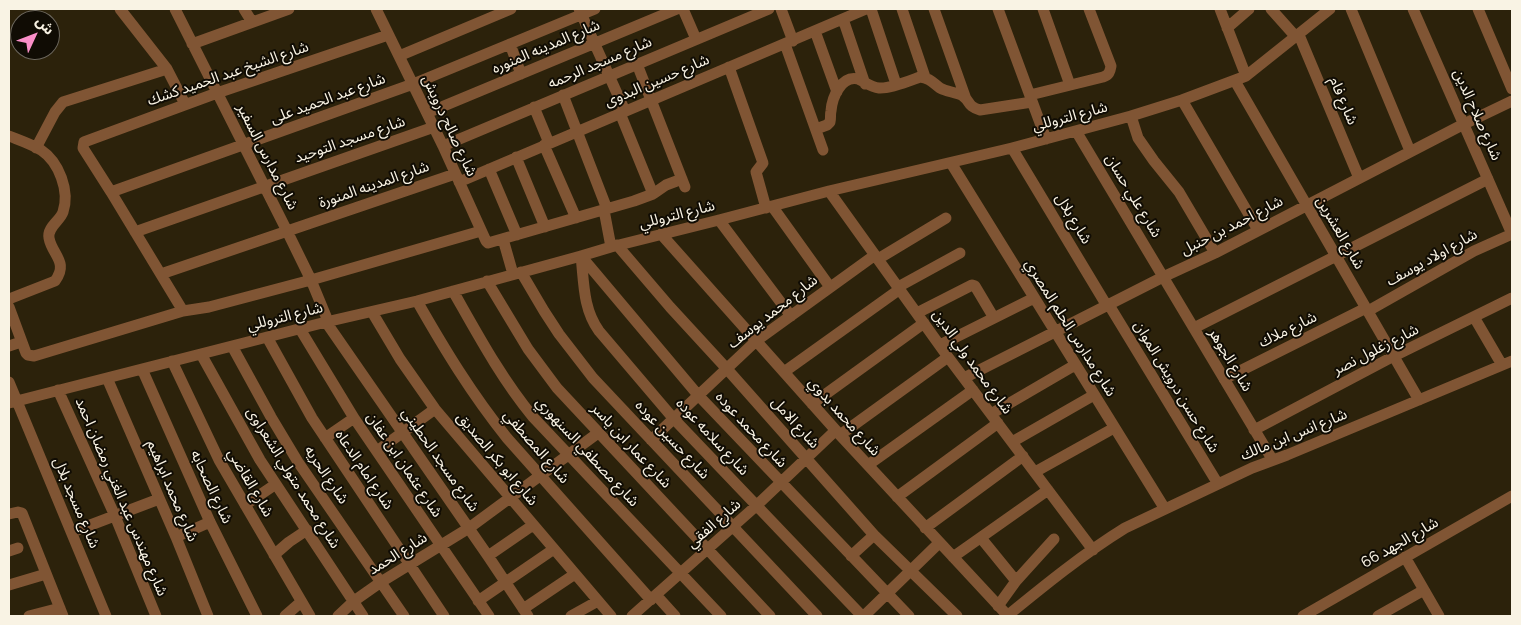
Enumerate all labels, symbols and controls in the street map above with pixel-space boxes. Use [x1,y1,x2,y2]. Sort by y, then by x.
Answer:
north arrow [10,10,60,60]
text: ش [32,12,59,39]
street label: شارع المدينه المنوره [489,16,603,78]
street label: شارع مسجد الرحمه [545,33,655,93]
street label: شارع الشيخ عبد الحميد كشك [145,38,311,110]
street label: شارع حسين البدوى [602,51,712,111]
street label: شارع صلاح الدين [1449,66,1505,164]
street label: شارع عبد الحميد على [268,70,388,128]
street label: شارع صالح درويش [418,73,480,179]
street label: شارع فام [1325,74,1361,128]
street label: شارع التروللي [1030,98,1110,136]
street label: شارع مدارس السفير [232,101,302,213]
street label: شارع مسجد التوحيد [292,113,408,167]
street label: شارع علي حسان [1101,151,1165,241]
street label: شارع المدينه المنورة [316,158,432,212]
street label: شارع بلال [1051,191,1095,247]
street label: شارع احمد بن حنبل [1178,192,1286,260]
street label: شارع العشرين [1312,193,1368,273]
street label: شارع التروللي [637,197,717,233]
street label: شارع اولاد يوسف [1383,226,1481,290]
street label: شارع مدارس الحلم المصري [1020,256,1120,400]
street label: شارع محمد يوسف [724,271,822,353]
street label: شارع التروللي [245,299,325,335]
street label: شارع محمد ولي الدين [928,306,1016,418]
street label: شارع ملاك [1256,308,1320,352]
street label: شارع حسن درويش الموان [1129,318,1223,456]
street label: شارع زغلول نصر [1330,321,1422,379]
street label: شارع الجوهر [1204,325,1256,395]
street label: شارع محمد بدوي [804,374,884,460]
street label: شارع محمد عوده [711,388,791,472]
street label: شارع مصطفي السنهوري [532,393,642,511]
street label: شارع الامل [767,393,823,453]
street label: شارع مهندس عبد الغني رمضان احمد [71,395,171,599]
street label: شارع سلامه عوده [672,395,752,479]
street label: شارع حسين عوده [631,397,713,483]
street label: شارع عمار ابن ياسر [587,400,675,492]
street label: شارع محمد متولي الشعراوى [242,404,344,552]
street label: شارع مسجد الحطيني [397,405,483,515]
street label: شارع انس ابن مالك [1238,405,1350,465]
street label: شارع المصطفي [499,406,573,488]
street label: شارع ابو بكر الصديق [453,408,541,510]
street label: شارع عثمان ابن عفان [362,409,446,521]
street label: شارع امام الدعاه [331,427,397,513]
street label: شارع محمد ابراهيم [142,437,202,545]
street label: شارع الحريه [300,442,352,508]
street label: شارع القاضي [223,446,277,520]
street label: شارع الصحابه [186,447,236,527]
street label: شارع مسجد بلال [49,455,103,551]
street label: شارع الفقي [683,496,745,552]
street label: شارع الجهد 66 [1358,514,1442,572]
street label: شارع الحمد [365,529,431,579]

